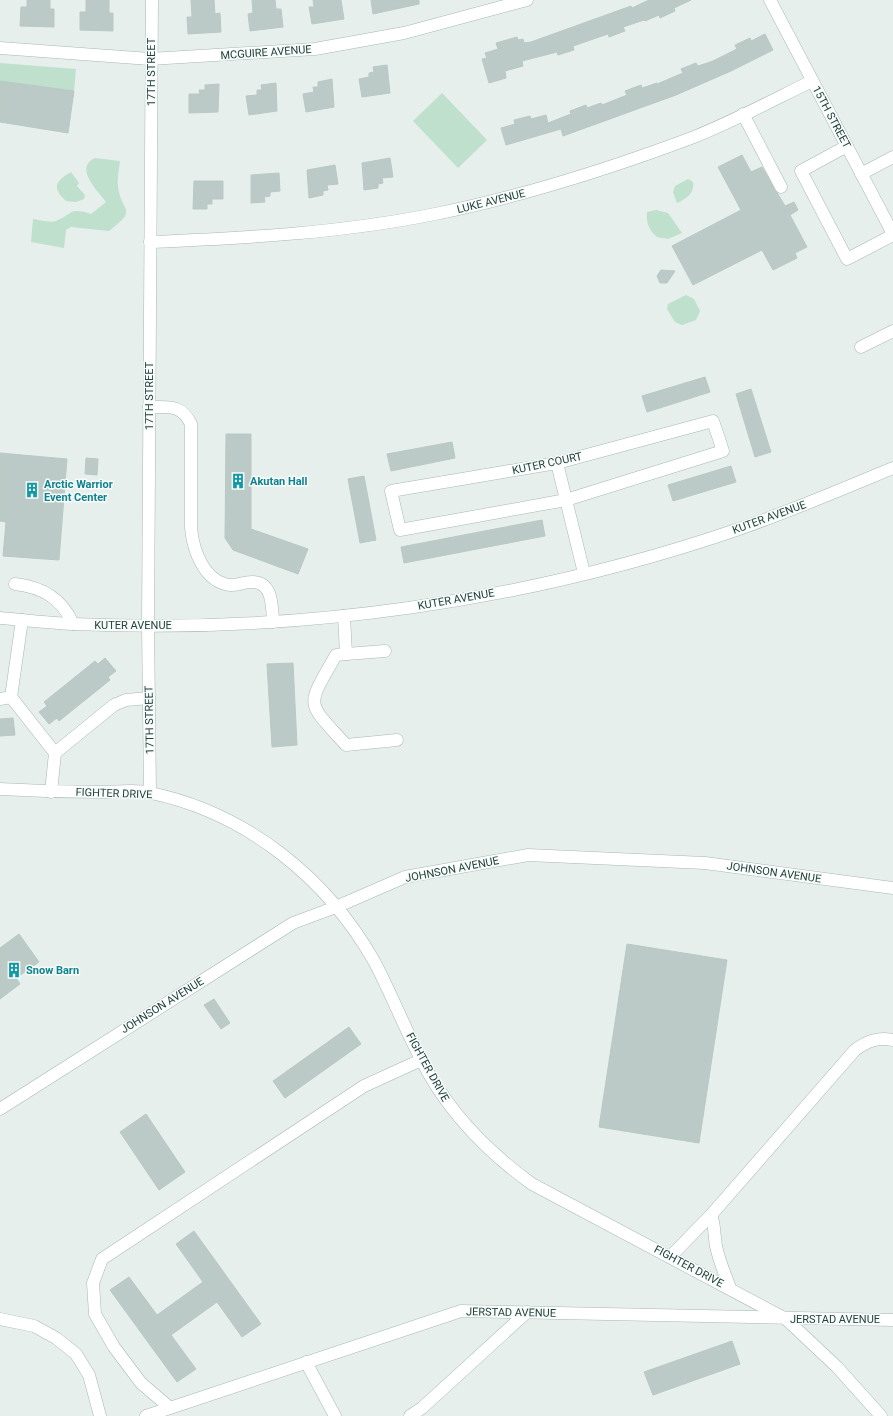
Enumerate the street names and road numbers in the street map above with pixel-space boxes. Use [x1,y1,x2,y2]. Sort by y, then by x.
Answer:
street label: 17TH STREET [145,37,158,106]
street label: MCGUIRE AVENUE [220,43,312,62]
street label: 15TH STREET [810,84,854,151]
street label: LUKE AVENUE [456,187,527,216]
street label: 17TH STREET [143,361,156,430]
street label: KUTER COURT [511,450,584,477]
street label: KUTER AVENUE [731,498,808,537]
street label: KUTER AVENUE [417,586,495,613]
street label: KUTER AVENUE [94,619,172,632]
street label: 17TH STREET [142,685,157,754]
street label: FIGHTER DRIVE [75,786,153,801]
street label: JOHNSON AVENUE [404,854,500,885]
street label: JOHNSON AVENUE [726,859,822,886]
street label: JOHNSON AVENUE [118,975,206,1036]
street label: FIGHTER DRIVE [403,1030,452,1104]
street label: FIGHTER DRIVE [652,1243,726,1290]
street label: JERSTAD AVENUE [466,1305,556,1320]
street label: JERSTAD AVENUE [790,1313,880,1326]

